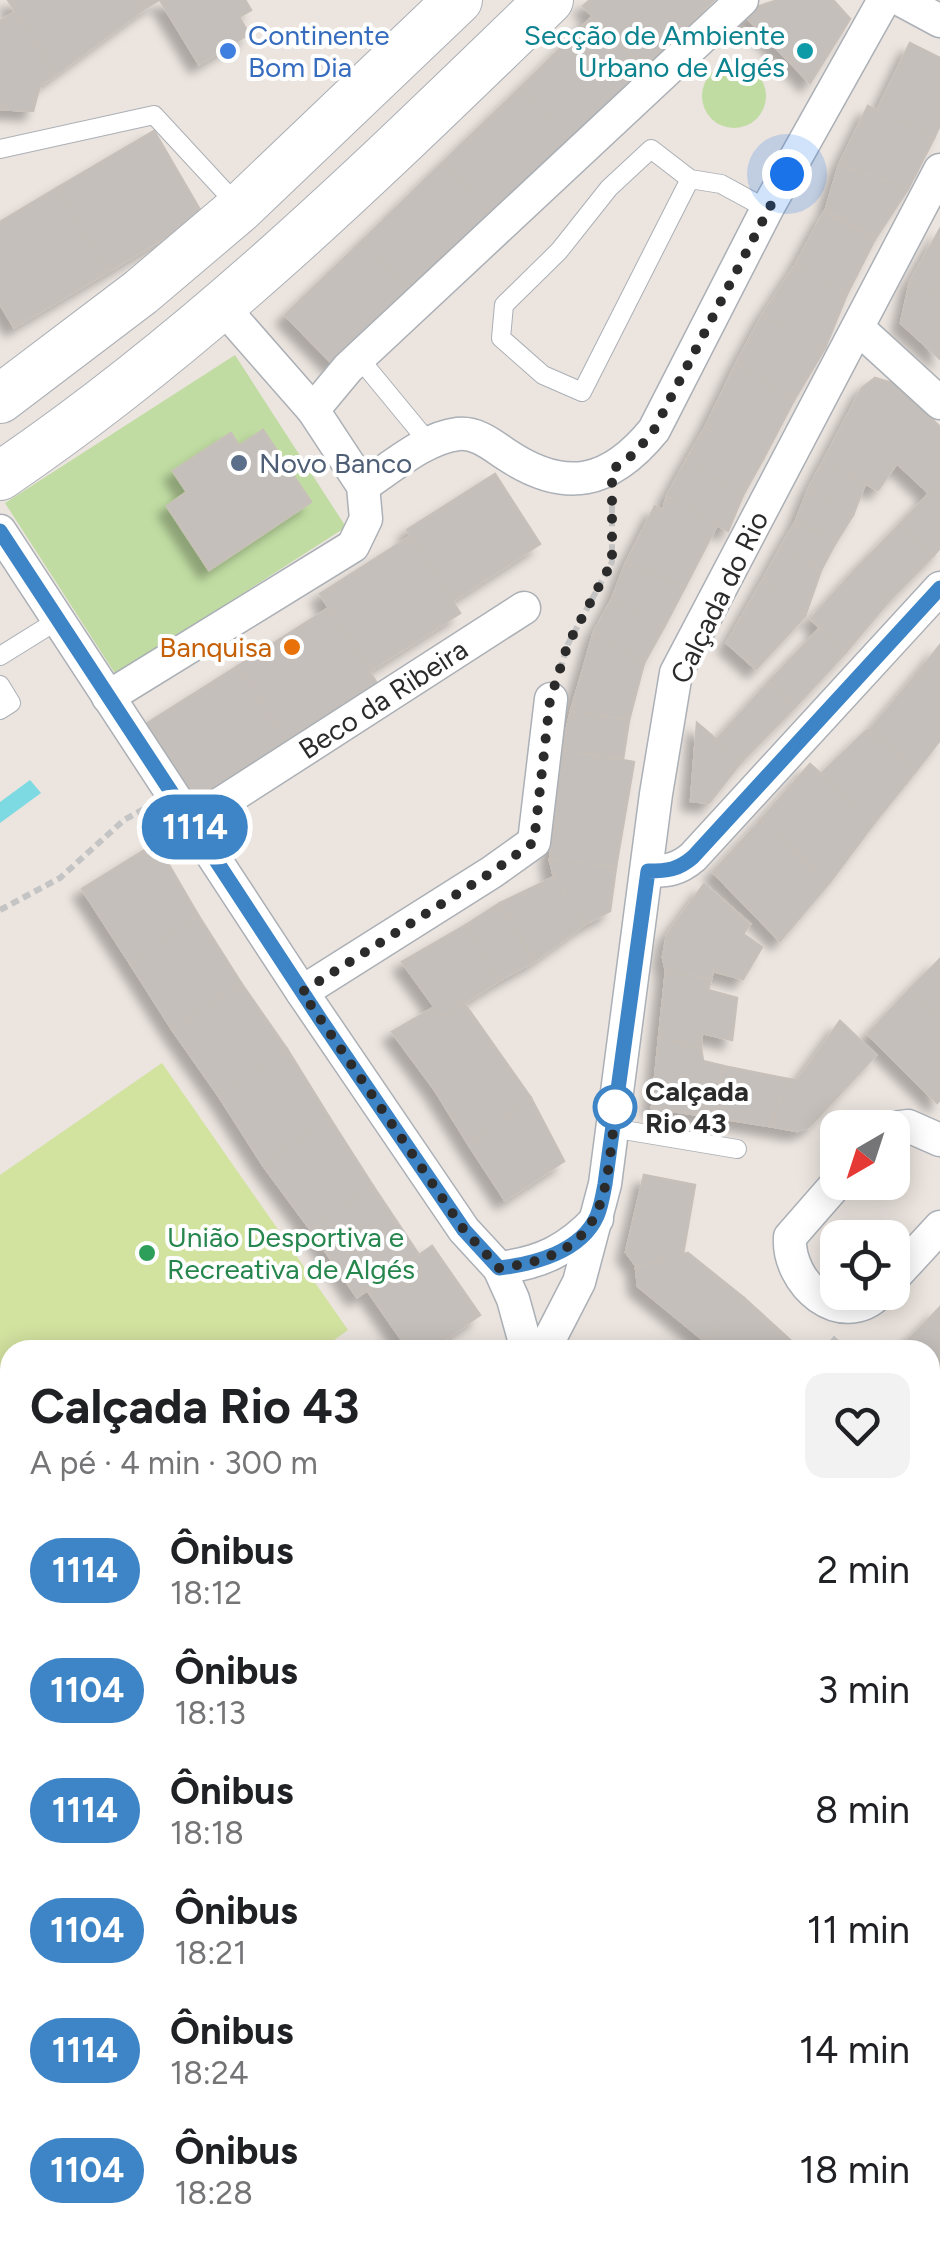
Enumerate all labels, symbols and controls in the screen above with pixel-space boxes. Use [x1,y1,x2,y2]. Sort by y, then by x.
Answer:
place label: Continente Bom Dia [248,18,389,84]
place label: Secção de Ambiente Urbano de Algés [524,18,785,84]
marker: Continente Bom Dia [217,40,239,62]
marker: Secção de Ambiente Urbano de Algés [794,40,816,62]
your location [762,149,812,199]
place label: Novo Banco [259,446,412,480]
marker: Novo Banco [228,452,250,474]
street label: Calçada do Rio [663,505,775,689]
place label: Banquisa [159,630,272,664]
street label: Beco da Ribeira [292,632,474,766]
marker: Banquisa [281,636,303,658]
line badge: 1114 [125,794,265,860]
text: 1114 [162,806,228,848]
place label: Calçada Rio 43 [645,1074,749,1140]
marker: Calçada Rio 43 [594,1086,636,1128]
north arrow [820,1110,910,1200]
map controls [820,1110,910,1310]
place label: União Desportiva e Recreativa de Algés [167,1220,415,1286]
button: locate [820,1220,910,1310]
marker: União Desportiva e Recreativa de Algés [136,1242,158,1264]
button: heart [805,1373,910,1478]
text: Calçada Rio 43 [30,1377,359,1435]
text: A pé · 4 min · 300 m [30,1444,318,1482]
text: Ônibus [170,1528,293,1574]
text: 2 min [817,1547,910,1593]
text: 1114 [52,1549,118,1591]
text: 18:12 [170,1574,242,1612]
text: Ônibus [174,1648,298,1694]
text: 3 min [818,1667,910,1713]
text: 1104 [50,1669,124,1711]
text: 18:13 [174,1694,246,1732]
text: Ônibus [170,1768,293,1814]
text: 8 min [815,1787,910,1833]
text: 1114 [52,1789,118,1831]
text: 18:18 [170,1814,244,1852]
text: Ônibus [174,1888,298,1934]
text: 11 min [807,1907,910,1953]
text: 1104 [50,1909,124,1951]
text: 18:21 [174,1934,246,1972]
text: Ônibus [170,2008,293,2054]
text: 14 min [799,2027,910,2073]
text: 1114 [52,2029,118,2071]
text: 18:24 [170,2054,249,2092]
text: Ônibus [174,2128,298,2174]
text: 18 min [799,2147,910,2193]
text: 1104 [50,2149,124,2191]
text: 18:28 [174,2174,253,2212]

